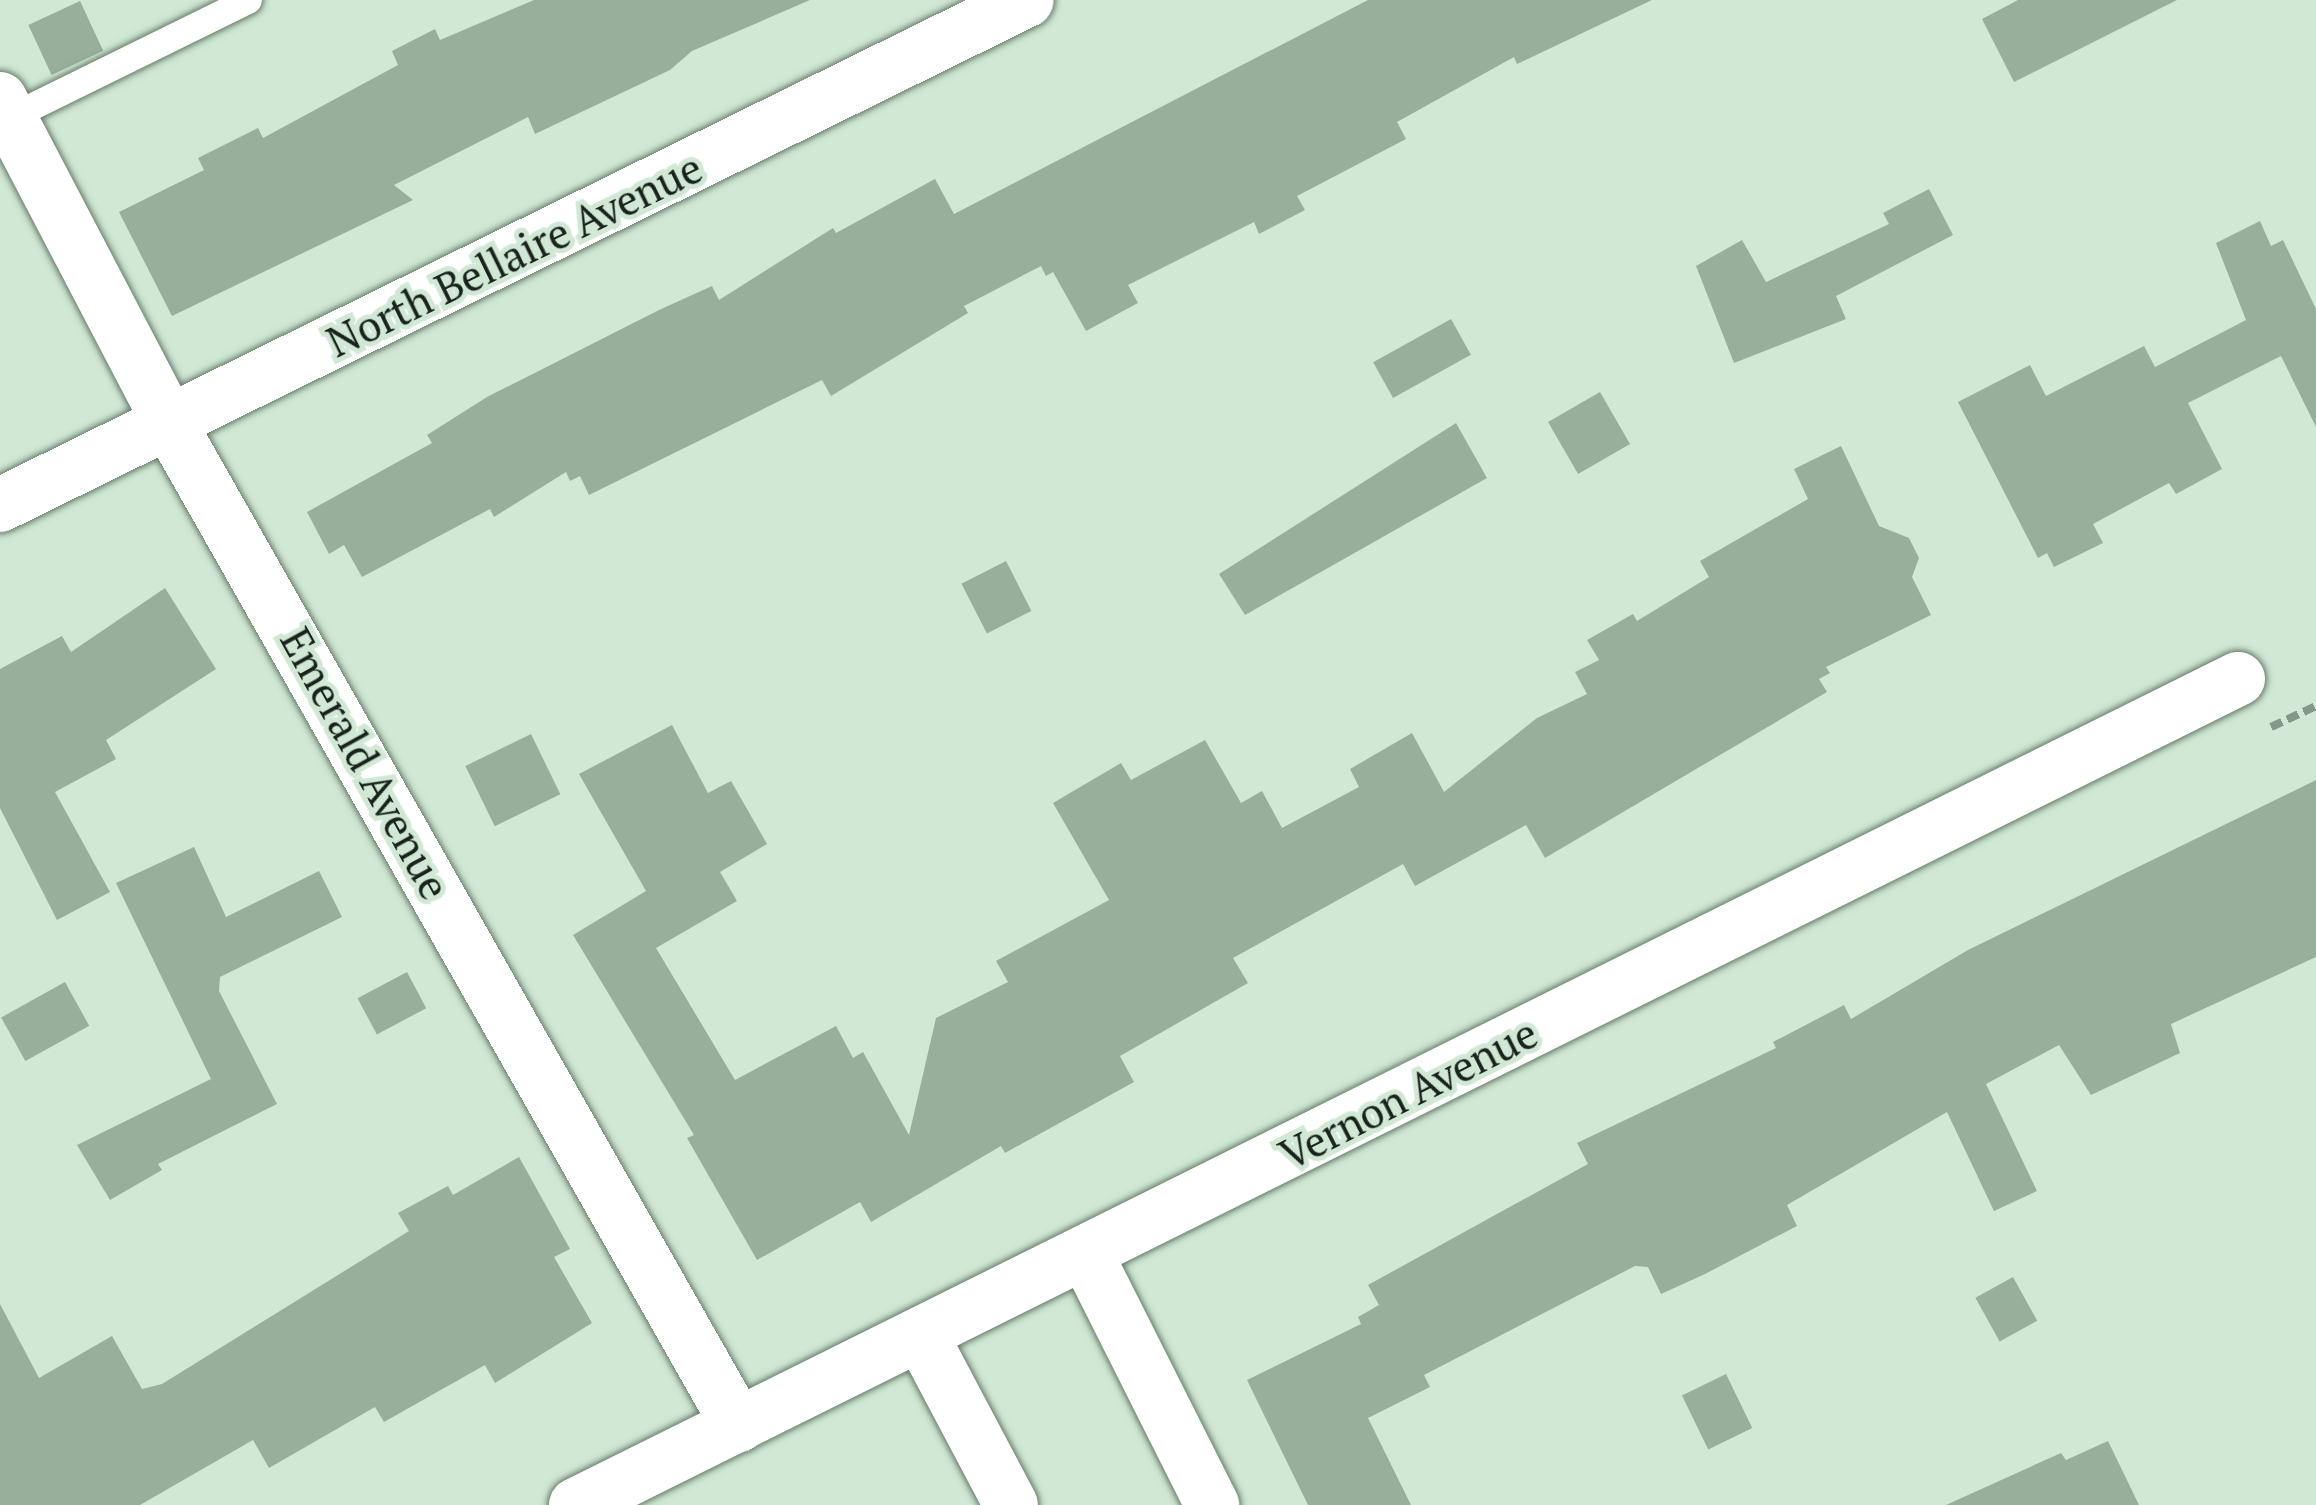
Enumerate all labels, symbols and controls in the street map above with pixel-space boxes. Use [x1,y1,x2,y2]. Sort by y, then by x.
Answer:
street label: North Bellaire Avenue [318,141,710,367]
street label: Emerald Avenue [271,618,461,908]
street label: Vernon Avenue [1270,1006,1546,1180]

